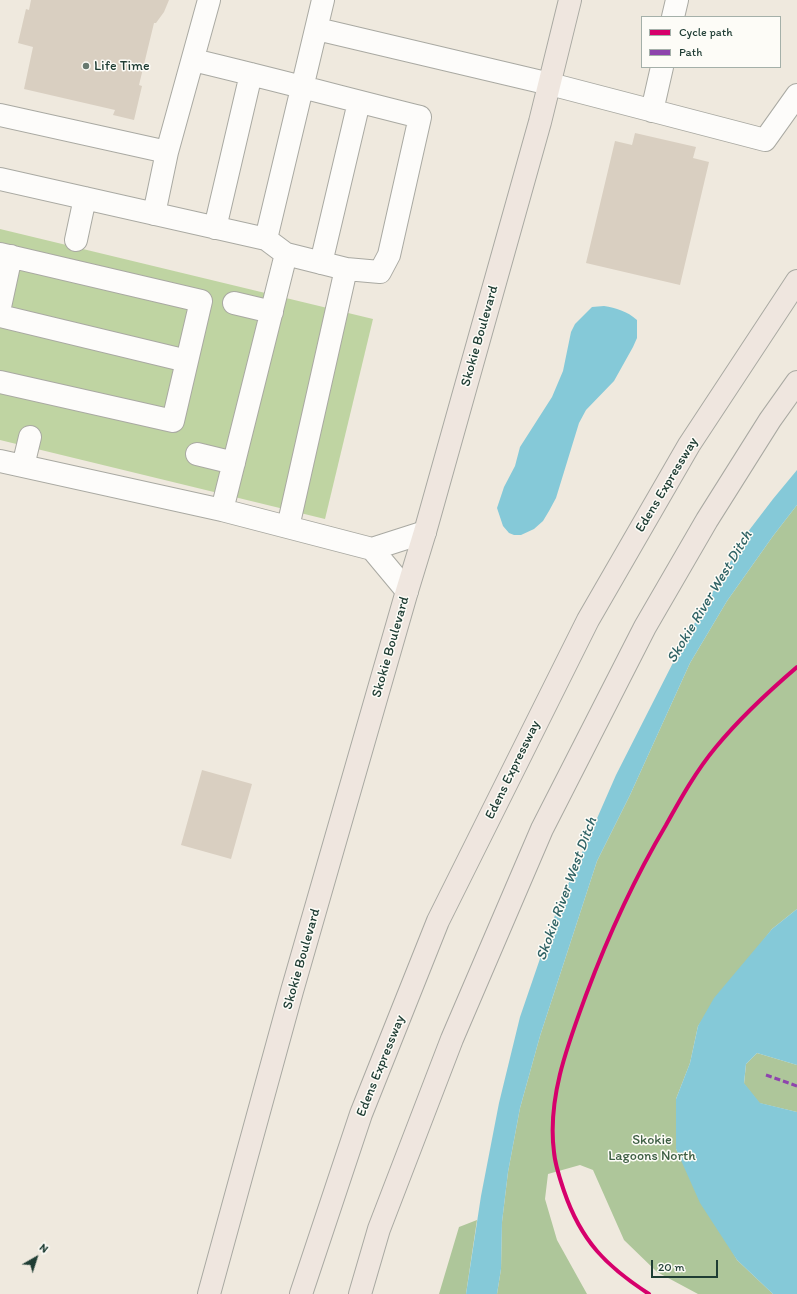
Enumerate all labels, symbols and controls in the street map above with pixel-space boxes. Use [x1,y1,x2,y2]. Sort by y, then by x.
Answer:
legend [641,16,781,68]
text: Cycle path [679,25,733,39]
text: Path [679,45,702,59]
place label: Life Time [94,58,150,74]
marker: Life Time [81,61,91,71]
street label: Skokie Boulevard [458,284,502,388]
street label: Edens Expressway [632,434,702,536]
water label: Skokie River West Ditch [663,528,757,666]
street label: Skokie Boulevard [369,595,413,699]
street label: Edens Expressway [482,718,544,822]
water label: Skokie River West Ditch [533,815,601,963]
street label: Skokie Boulevard [280,907,324,1011]
street label: Edens Expressway [353,1013,409,1119]
park label: Skokie Lagoons North [608,1132,696,1164]
north arrow [16,1238,56,1278]
text: N [37,1241,51,1256]
scale bar [653,1252,720,1278]
text: 20 m [658,1260,685,1274]

